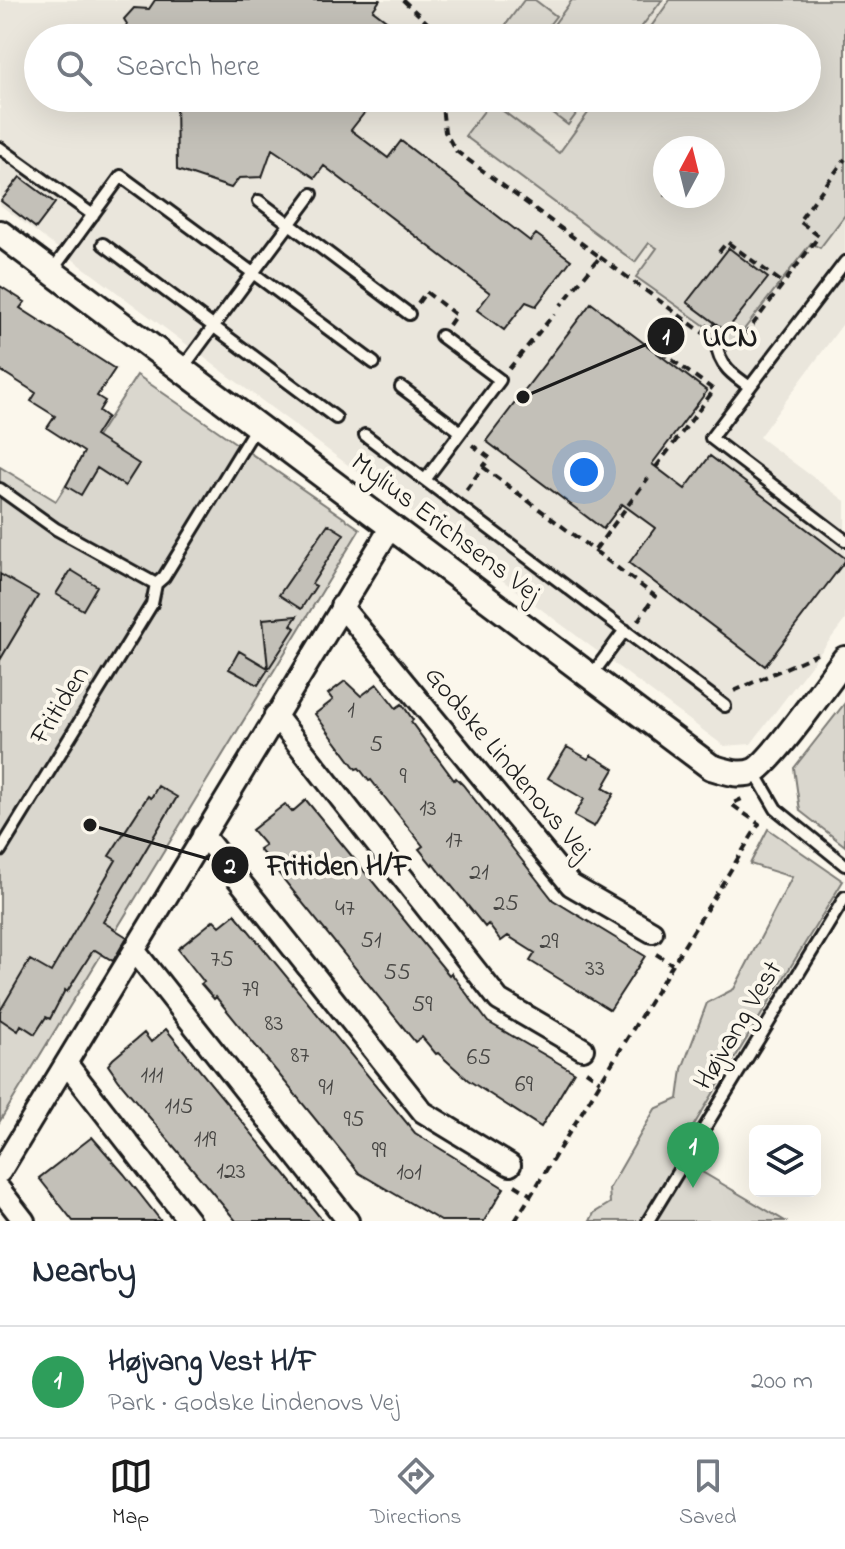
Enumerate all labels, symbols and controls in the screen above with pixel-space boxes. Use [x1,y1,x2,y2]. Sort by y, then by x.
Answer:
search box [24,24,821,112]
icon: search [52,46,96,90]
text: Search here [116,46,260,90]
north arrow [653,136,725,208]
callout: UCN [646,309,773,363]
text: UCN [702,317,758,361]
text: 1 [662,321,670,356]
street label: Mylius Erichsens Vej [341,444,550,615]
your location [564,452,604,492]
street label: Godske Lindenovs Vej [413,658,602,871]
street label: Fritiden [20,659,101,754]
house number: 1 [347,694,355,729]
house number: 5 [369,728,383,763]
house number: 9 [399,760,407,795]
house number: 13 [419,792,437,827]
house number: 17 [445,824,463,859]
callout: Fritiden H/F [210,838,428,892]
text: Fritiden H/F [264,846,413,890]
text: 2 [223,850,236,885]
house number: 21 [469,856,489,891]
house number: 25 [493,887,519,922]
house number: 47 [335,892,355,927]
house number: 51 [360,924,382,959]
house number: 29 [539,925,559,960]
house number: 75 [210,943,234,978]
house number: 33 [585,952,605,987]
street label: Højvang Vest [684,953,794,1099]
house number: 55 [383,956,411,991]
house number: 79 [241,973,259,1008]
house number: 59 [412,988,433,1023]
house number: 83 [265,1007,283,1042]
house number: 87 [291,1039,310,1074]
house number: 65 [467,1041,491,1076]
house number: 111 [141,1059,164,1094]
house number: 69 [515,1068,534,1103]
house number: 91 [319,1071,334,1106]
house number: 115 [165,1090,194,1125]
house number: 95 [344,1103,365,1138]
pin: 1 [667,1122,719,1188]
house number: 119 [194,1123,217,1158]
map controls [749,1125,821,1197]
button: layers [749,1125,821,1197]
house number: 99 [372,1134,387,1169]
house number: 123 [216,1155,246,1190]
house number: 101 [396,1156,422,1191]
text: Nearby [32,1248,136,1298]
text: Højvang Vest H/F [108,1341,317,1385]
text: 1 [54,1363,62,1401]
text: 200 m [751,1363,813,1401]
text: Park · Godske Lindenovs Vej [108,1385,399,1423]
tab: Map [109,1454,153,1534]
tab: Directions [370,1454,462,1534]
tab: Saved [679,1454,736,1534]

